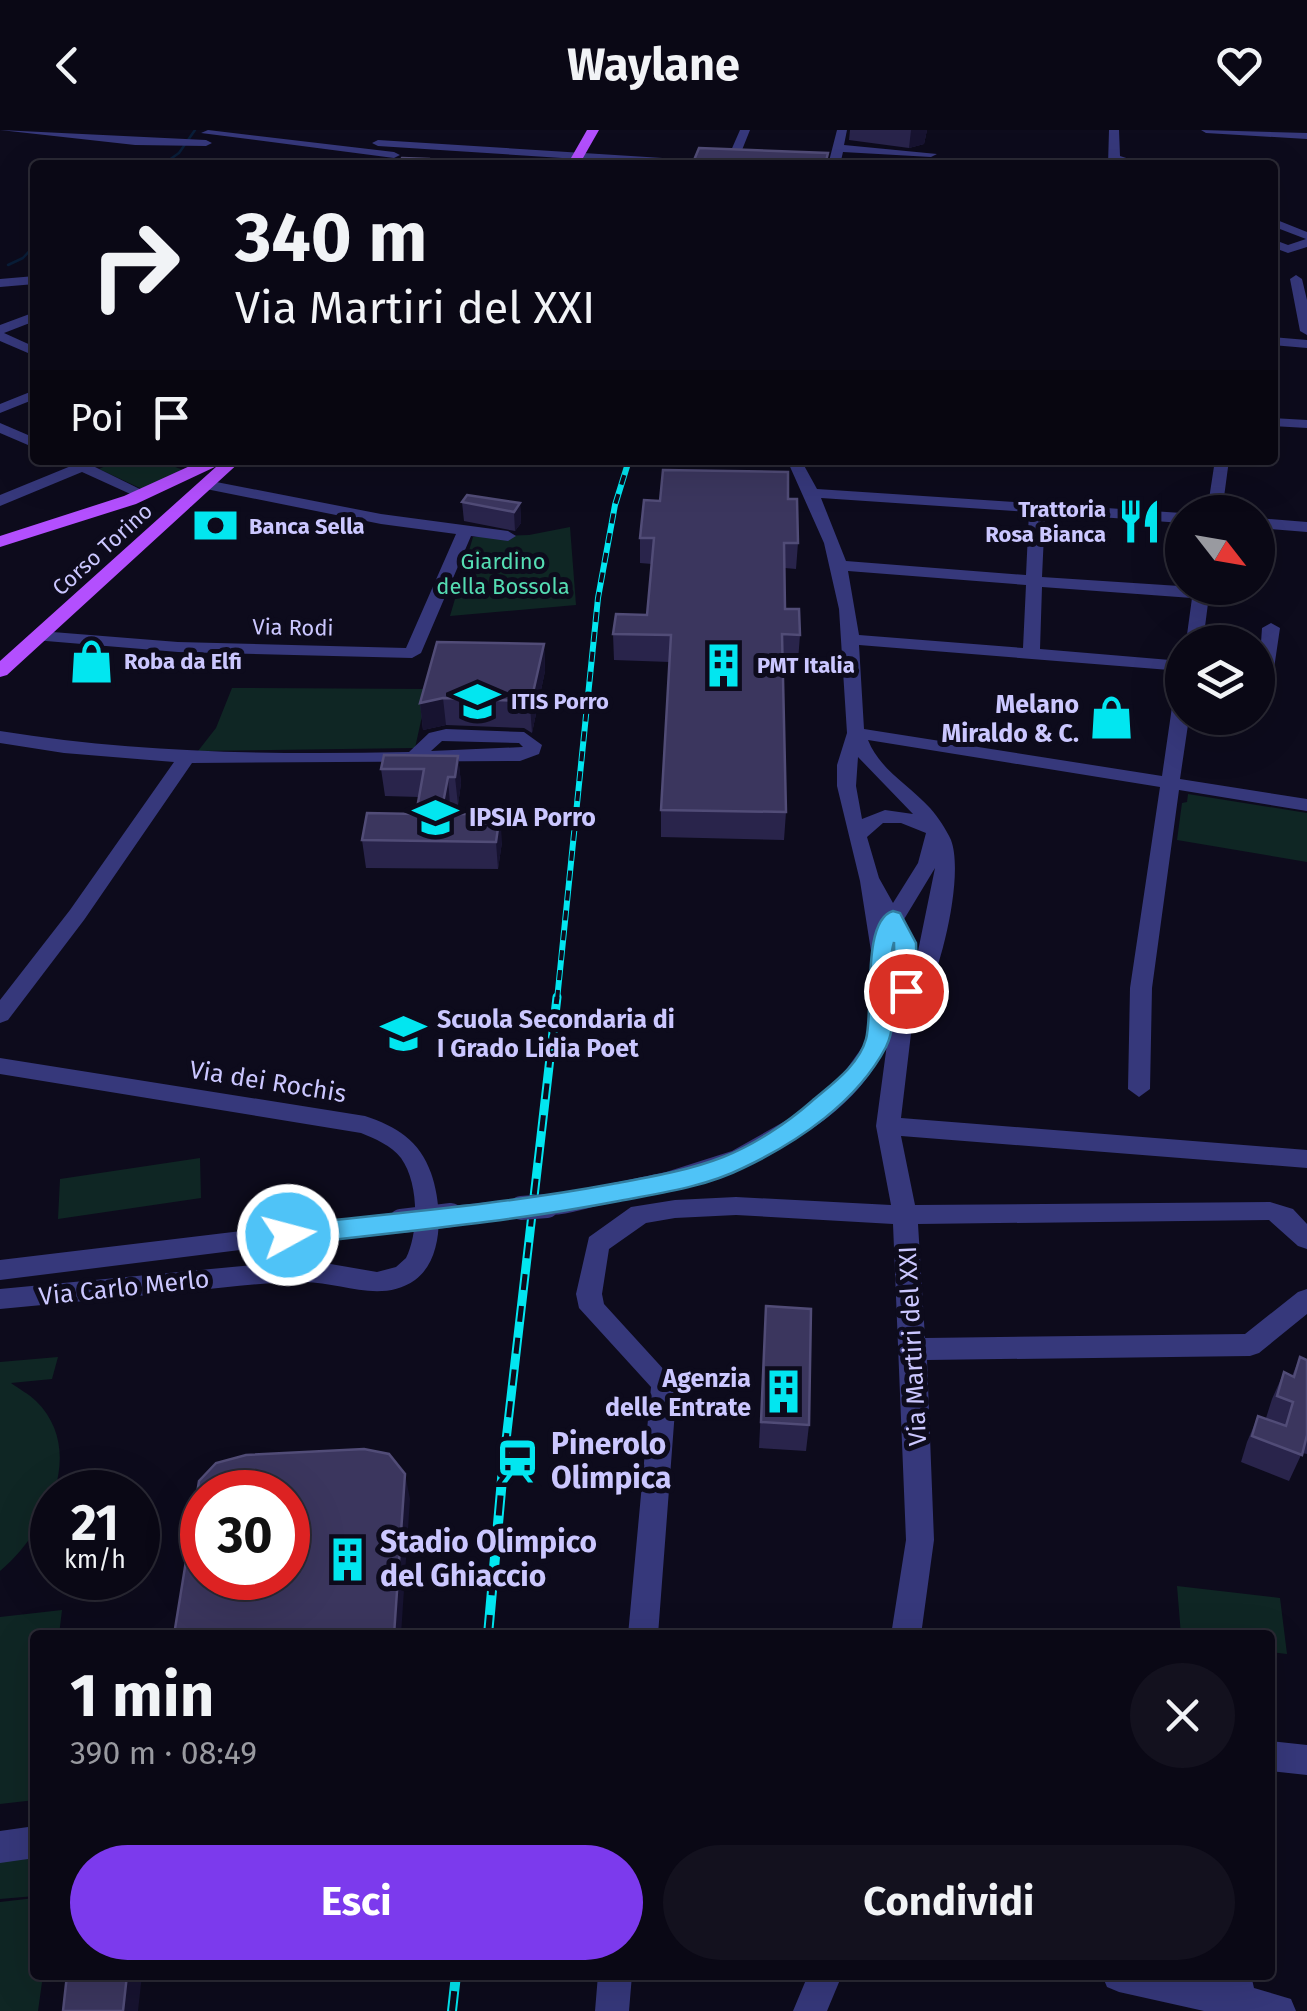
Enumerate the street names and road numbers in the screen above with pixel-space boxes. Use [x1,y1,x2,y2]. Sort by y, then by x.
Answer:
street label: Corso Torino [47,497,158,601]
street label: Via Rodi [252,613,334,642]
street label: Via dei Rochis [187,1055,348,1109]
street label: Via Martiri del XXI [893,1245,933,1447]
street label: Via Carlo Merlo [37,1264,211,1312]

